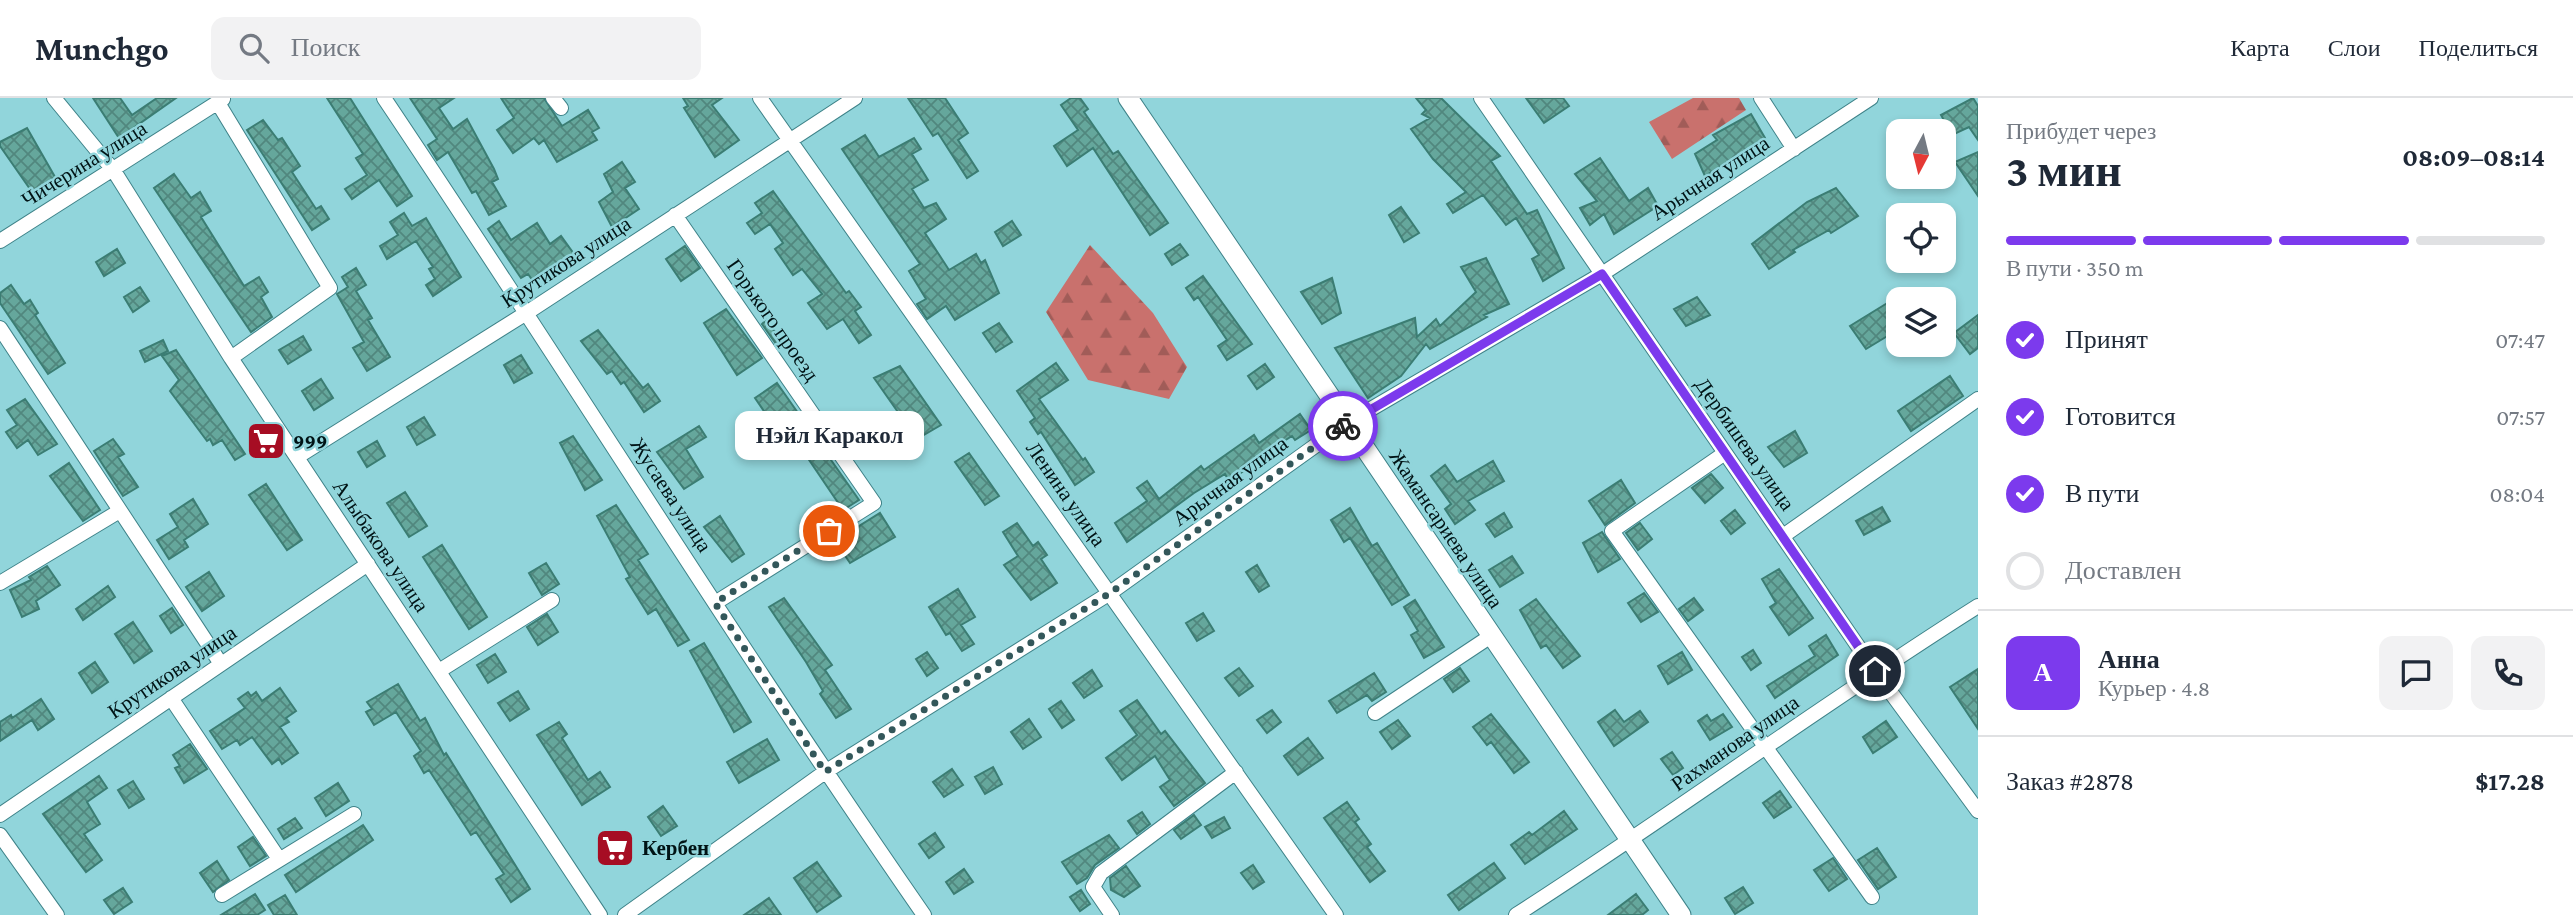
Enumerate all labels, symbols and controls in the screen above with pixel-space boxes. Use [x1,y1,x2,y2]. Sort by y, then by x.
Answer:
search box [211,17,701,80]
icon: search [235,29,273,67]
text: Munchgo [35,30,169,67]
text: Поиск [291,33,361,62]
text: Карта [2230,34,2290,61]
text: Слои [2328,34,2381,61]
text: Поделиться [2419,34,2538,61]
street label: Чичерина улица [17,116,152,212]
text: Прибудет через [2006,118,2156,144]
north arrow [1886,119,1956,189]
map controls [1886,119,1956,357]
street label: Арычная улица [1646,130,1774,225]
text: 08:09–08:14 [2402,143,2545,172]
text: 3 мин [2006,145,2122,196]
button: locate [1886,203,1956,273]
street label: Крутикова улица [497,211,636,313]
street label: Горького проезд [722,254,824,386]
text: В пути · 350 m [2006,255,2144,281]
button: layers [1886,287,1956,357]
icon: check [2006,321,2044,359]
text: Принят [2065,325,2148,354]
text: 07:47 [2495,327,2545,353]
street label: Дербишева улица [1690,373,1800,516]
courier [1308,391,1378,461]
icon: check [2006,398,2044,436]
text: Готовится [2065,402,2176,431]
text: 07:57 [2496,404,2545,430]
icon: bike [1324,407,1362,445]
callout: Нэйл Каракол [734,412,924,461]
supermarket icon: 999 [245,420,287,462]
text: Нэйл Каракол [756,422,903,448]
place label: 999 [293,429,327,453]
street label: Арычная улица [1168,431,1293,531]
street label: Жусаева улица [625,433,717,557]
street label: Ленина улица [1021,437,1111,552]
street label: Жамансариева улица [1384,445,1508,613]
street label: Алыбакова улица [328,475,434,617]
icon: check [2006,475,2044,513]
text: В пути [2065,479,2139,508]
text: 08:04 [2490,481,2545,507]
pin [799,501,859,561]
icon: bag [810,512,848,550]
text: Доставлен [2065,556,2182,585]
street label: Крутикова улица [103,620,241,724]
button: chat [2379,636,2453,710]
button: phone [2471,636,2545,710]
pin [1845,641,1905,701]
text: Анна [2098,645,2160,674]
icon: home [1856,652,1894,690]
text: А [2034,658,2052,687]
text: Курьер · 4.8 [2098,675,2210,701]
street label: Рахманова улица [1666,690,1804,796]
text: Заказ #2878 [2006,767,2134,796]
text: $17.28 [2475,767,2545,796]
supermarket icon: Кербен [594,827,636,869]
place label: Кербен [642,836,709,860]

